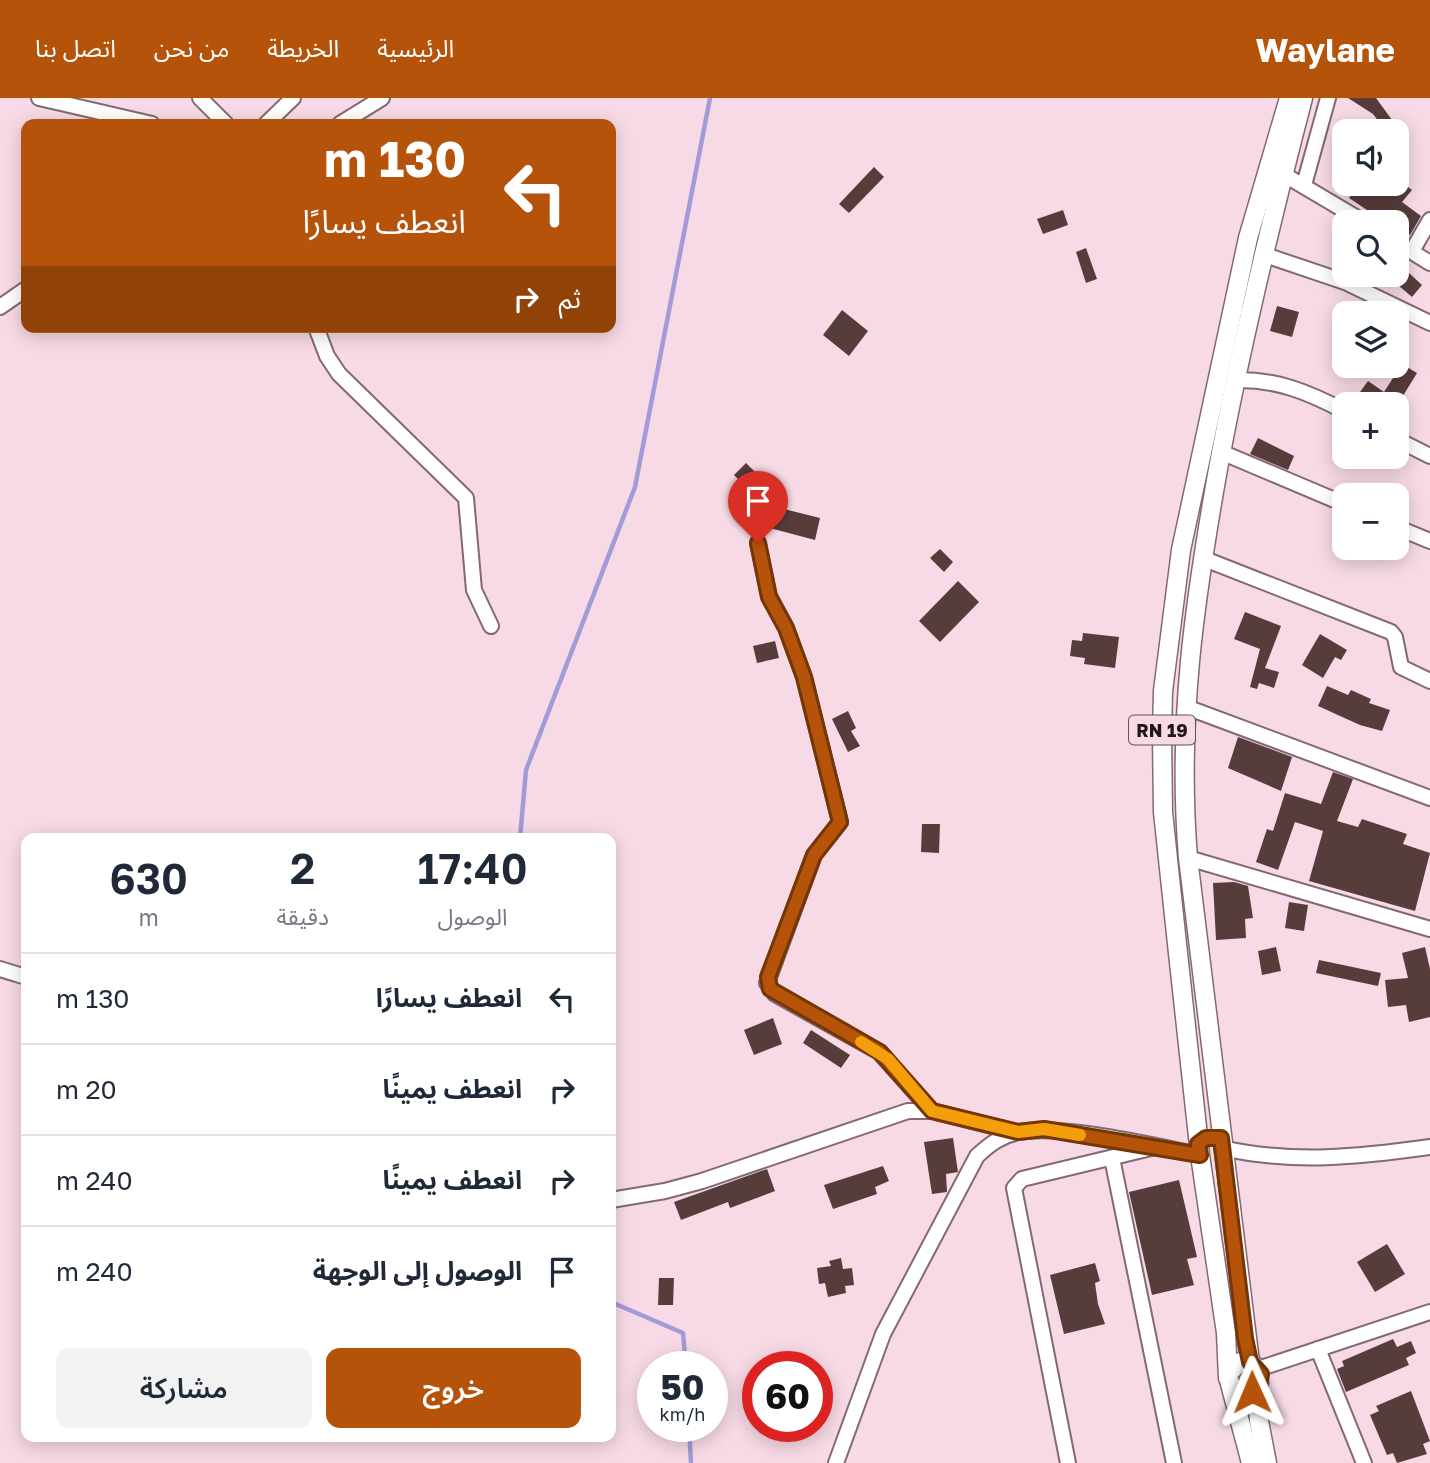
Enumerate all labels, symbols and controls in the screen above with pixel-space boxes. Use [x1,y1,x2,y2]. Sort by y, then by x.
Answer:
text: Waylane [1256,30,1395,69]
text: اتصل بنا [35,33,116,62]
text: من نحن [154,33,229,62]
text: الخريطة [267,33,339,62]
text: الرئيسية [377,33,454,62]
map controls [1332,119,1409,560]
button: sound [1332,119,1409,196]
text: 130 m [324,129,466,188]
icon: left [490,147,581,238]
text: انعطف يسارًا [303,202,466,240]
button: search [1332,210,1409,287]
icon: right [507,280,545,318]
text: ثم [559,283,581,314]
button: layers [1332,301,1409,378]
button: + [1332,392,1409,469]
pin [728,471,788,543]
icon: arrive [739,482,777,520]
button: − [1332,483,1409,560]
road number: RN 19 [1129,716,1195,744]
text: 2 [290,843,315,893]
text: 17:40 [417,843,527,893]
text: 630 [110,853,188,903]
text: دقيقة [276,902,329,930]
text: الوصول [437,902,507,930]
text: m [139,903,159,931]
icon: left [543,980,581,1018]
text: انعطف يسارًا [376,982,522,1013]
text: 130 m [56,983,129,1014]
icon: right [543,1071,581,1109]
text: انعطف يمينًا [383,1073,522,1104]
text: 20 m [56,1074,117,1105]
icon: right [543,1162,581,1200]
text: انعطف يمينًا [383,1164,522,1195]
text: 240 m [56,1165,133,1196]
icon: arrive [543,1253,581,1291]
text: الوصول إلى الوجهة [313,1255,522,1286]
text: 240 m [56,1256,133,1287]
button: مشاركة [56,1348,312,1428]
button: خروج [326,1348,581,1428]
speed limit sign: 60 [742,1351,833,1442]
position arrow [1215,1355,1289,1429]
text: 50 [660,1366,705,1408]
text: km/h [660,1403,705,1425]

